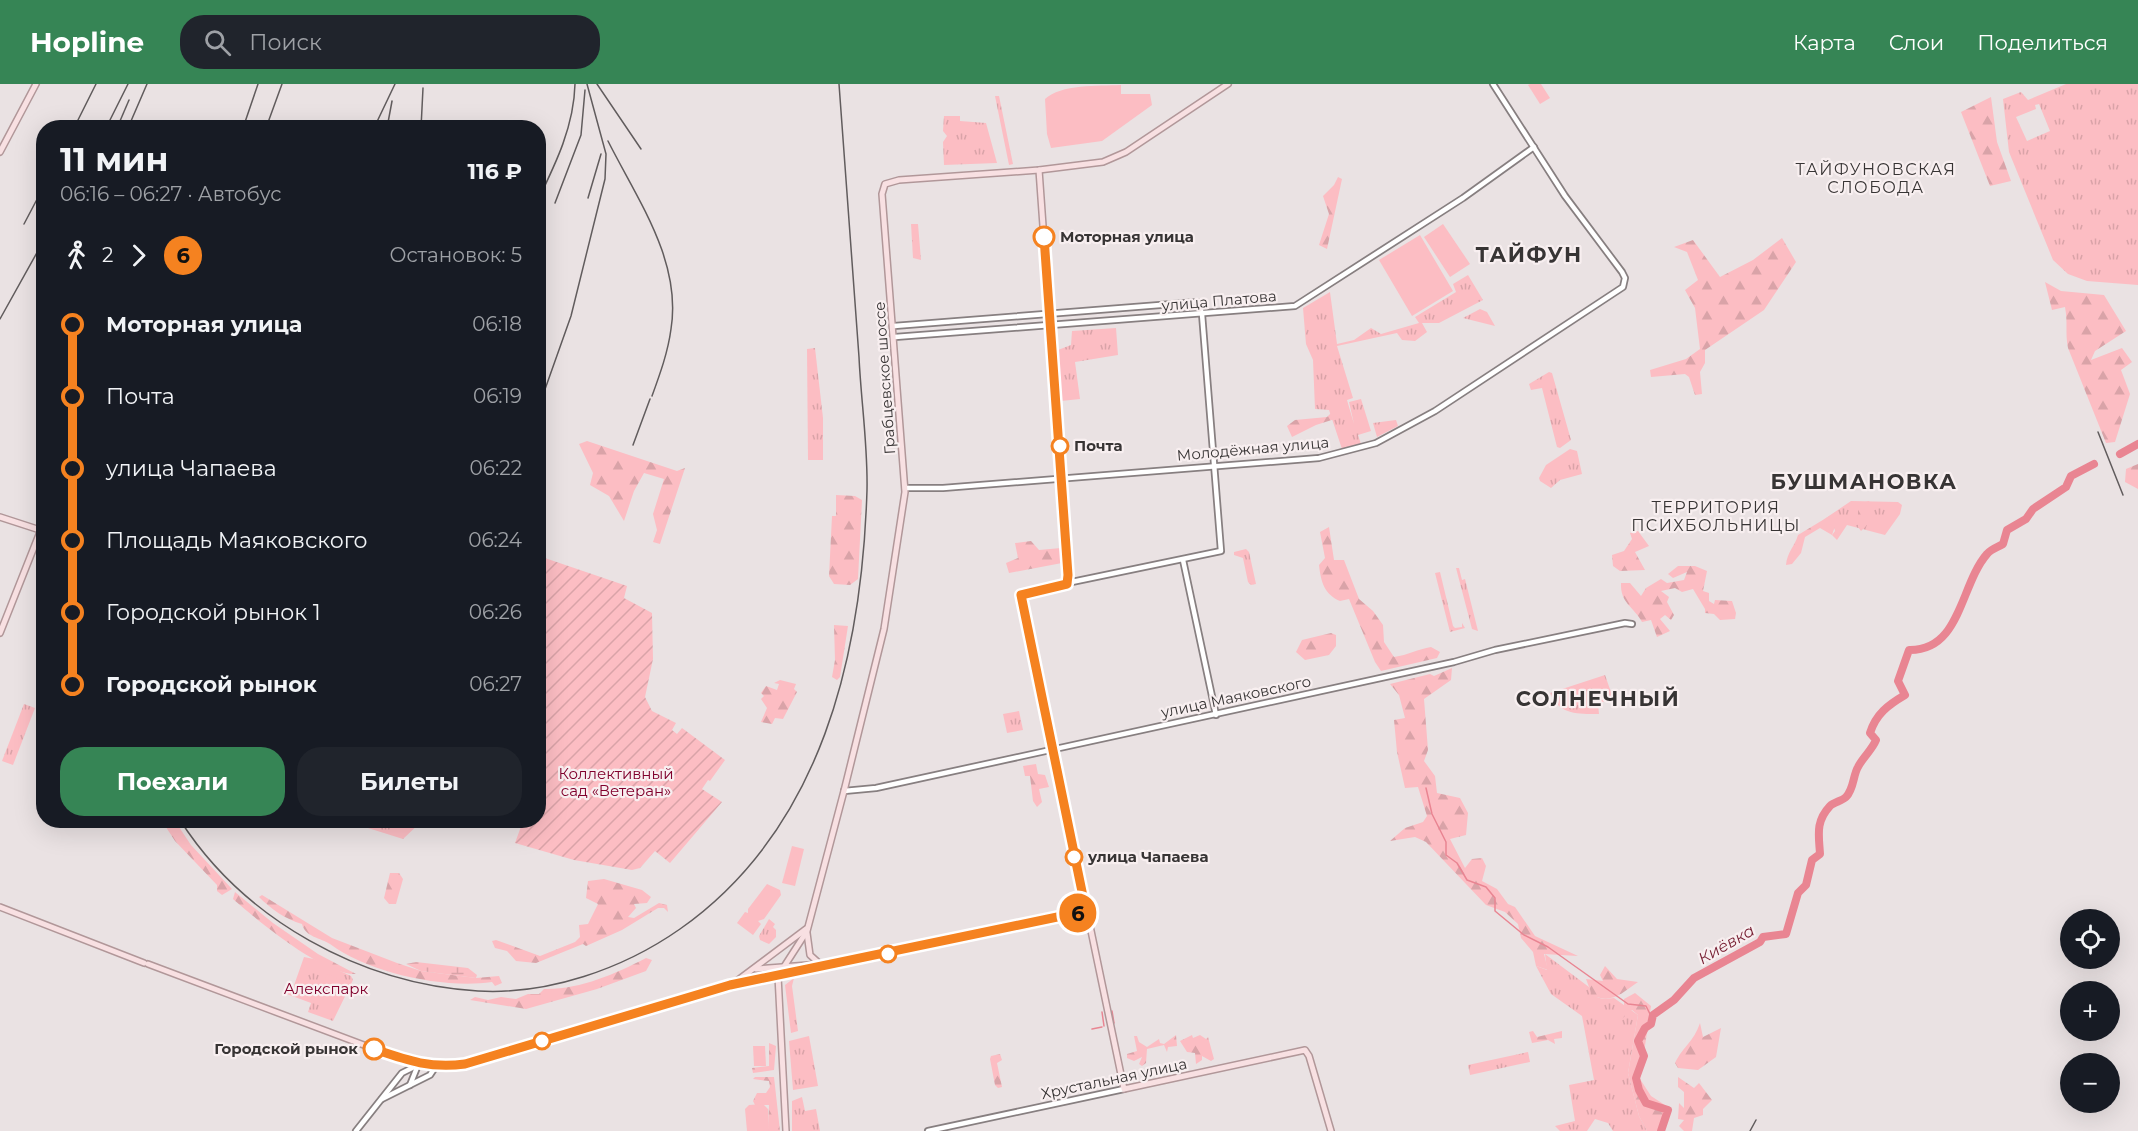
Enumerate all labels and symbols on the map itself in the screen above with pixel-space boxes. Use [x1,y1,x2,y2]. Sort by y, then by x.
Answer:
district label: ТАЙФУНОВСКАЯ СЛОБОДА [1796,160,1956,197]
marker: Моторная улица [1033,226,1055,248]
place label: Моторная улица [1060,227,1194,246]
district label: ТАЙФУН [1475,242,1583,267]
street label: улица Платова [1160,286,1277,315]
street label: Грабцевское шоссе [870,301,899,455]
street label: Молодёжная улица [1176,432,1330,465]
place label: Почта [1074,436,1123,455]
marker: Почта [1051,437,1069,455]
district label: БУШМАНОВКА [1771,469,1957,494]
district label: ТЕРРИТОРИЯ ПСИХБОЛЬНИЦЫ [1631,498,1801,535]
street label: улица Маяковского [1158,671,1313,722]
district label: СОЛНЕЧНЫЙ [1516,686,1680,711]
park label: Коллективный сад «Ветеран» [558,764,674,800]
place label: улица Чапаева [1087,847,1209,866]
marker: улица Чапаева [1065,848,1083,866]
line badge: 6 [1058,894,1098,932]
water label: Киёвка [1695,921,1758,968]
unlabelled marker [879,945,897,963]
park label: Алекспарк [284,979,369,998]
unlabelled marker [533,1032,551,1050]
marker: Городской рынок [363,1038,385,1060]
place label: Городской рынок [214,1039,358,1058]
street label: Хрустальная улица [1039,1054,1189,1103]

